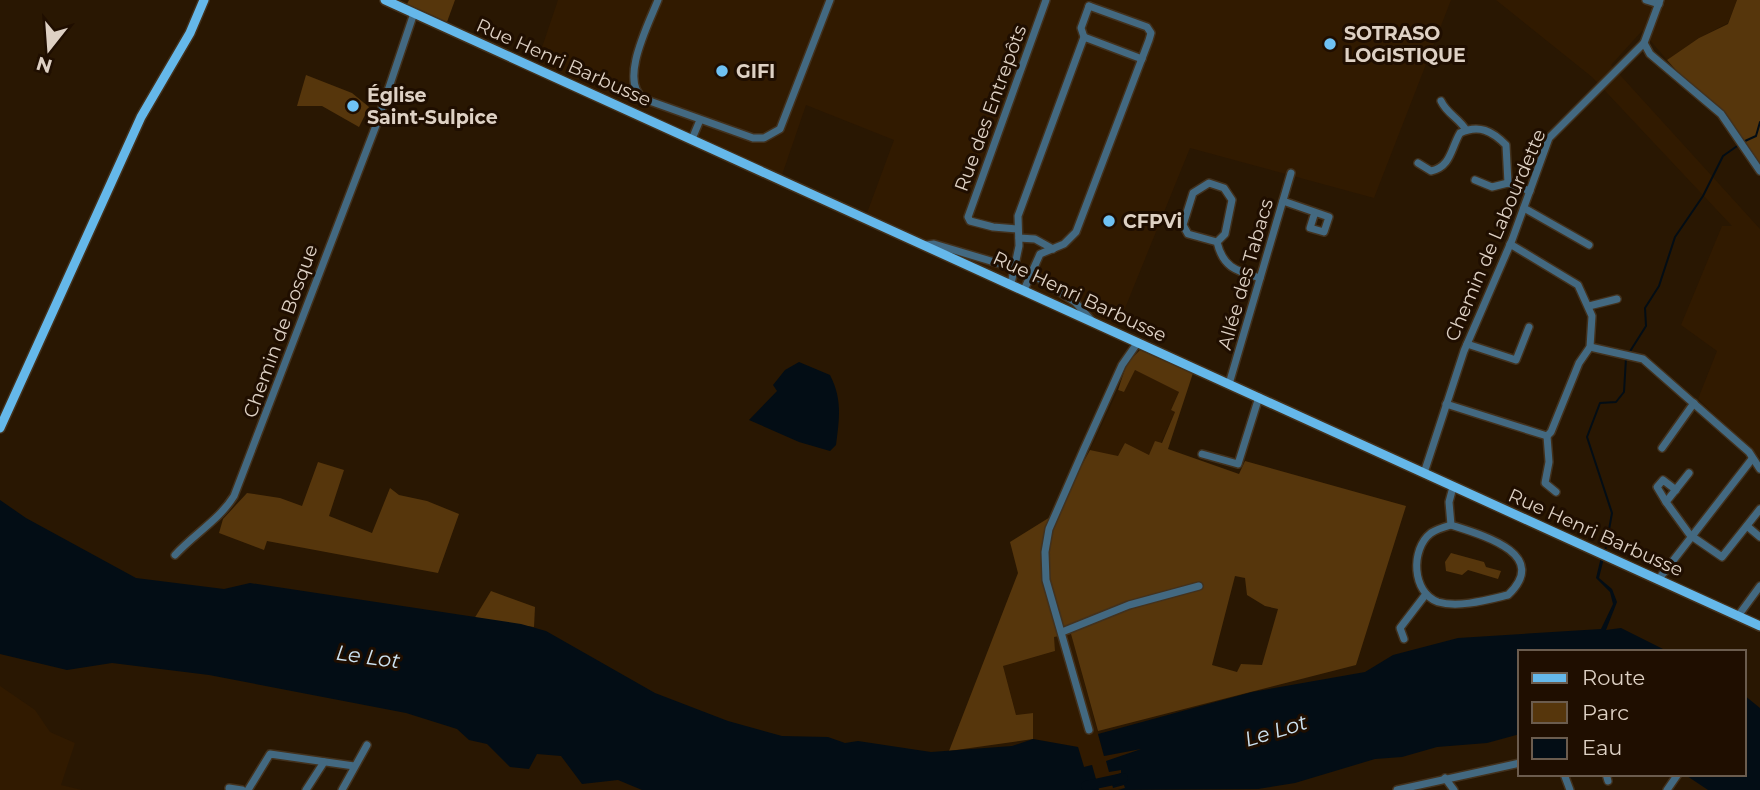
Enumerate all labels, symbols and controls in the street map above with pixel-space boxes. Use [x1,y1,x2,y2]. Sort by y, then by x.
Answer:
north arrow [14,14,84,84]
street label: Rue Henri Barbusse [473,14,655,111]
street label: Rue des Entrepôts [950,22,1031,195]
place label: SOTRASO LOGISTIQUE [1344,22,1466,67]
marker: SOTRASO LOGISTIQUE [1322,36,1338,52]
text: N [33,52,55,78]
place label: GIFI [736,60,775,83]
marker: GIFI [714,63,730,79]
place label: Église Saint-Sulpice [367,84,498,129]
marker: Église Saint-Sulpice [345,98,361,114]
street label: Chemin de Labourdette [1440,126,1551,345]
street label: Allée des Tabacs [1213,196,1278,352]
place label: CFPVi [1123,210,1182,233]
marker: CFPVi [1101,213,1117,229]
street label: Chemin de Bosque [238,241,323,421]
street label: Rue Henri Barbusse [989,246,1170,347]
street label: Rue Henri Barbusse [1505,484,1687,581]
water label: Le Lot [334,640,402,673]
legend [1518,650,1746,776]
text: Route [1582,665,1645,690]
text: Parc [1582,700,1629,725]
water label: Le Lot [1241,709,1311,752]
text: Eau [1582,735,1622,760]

